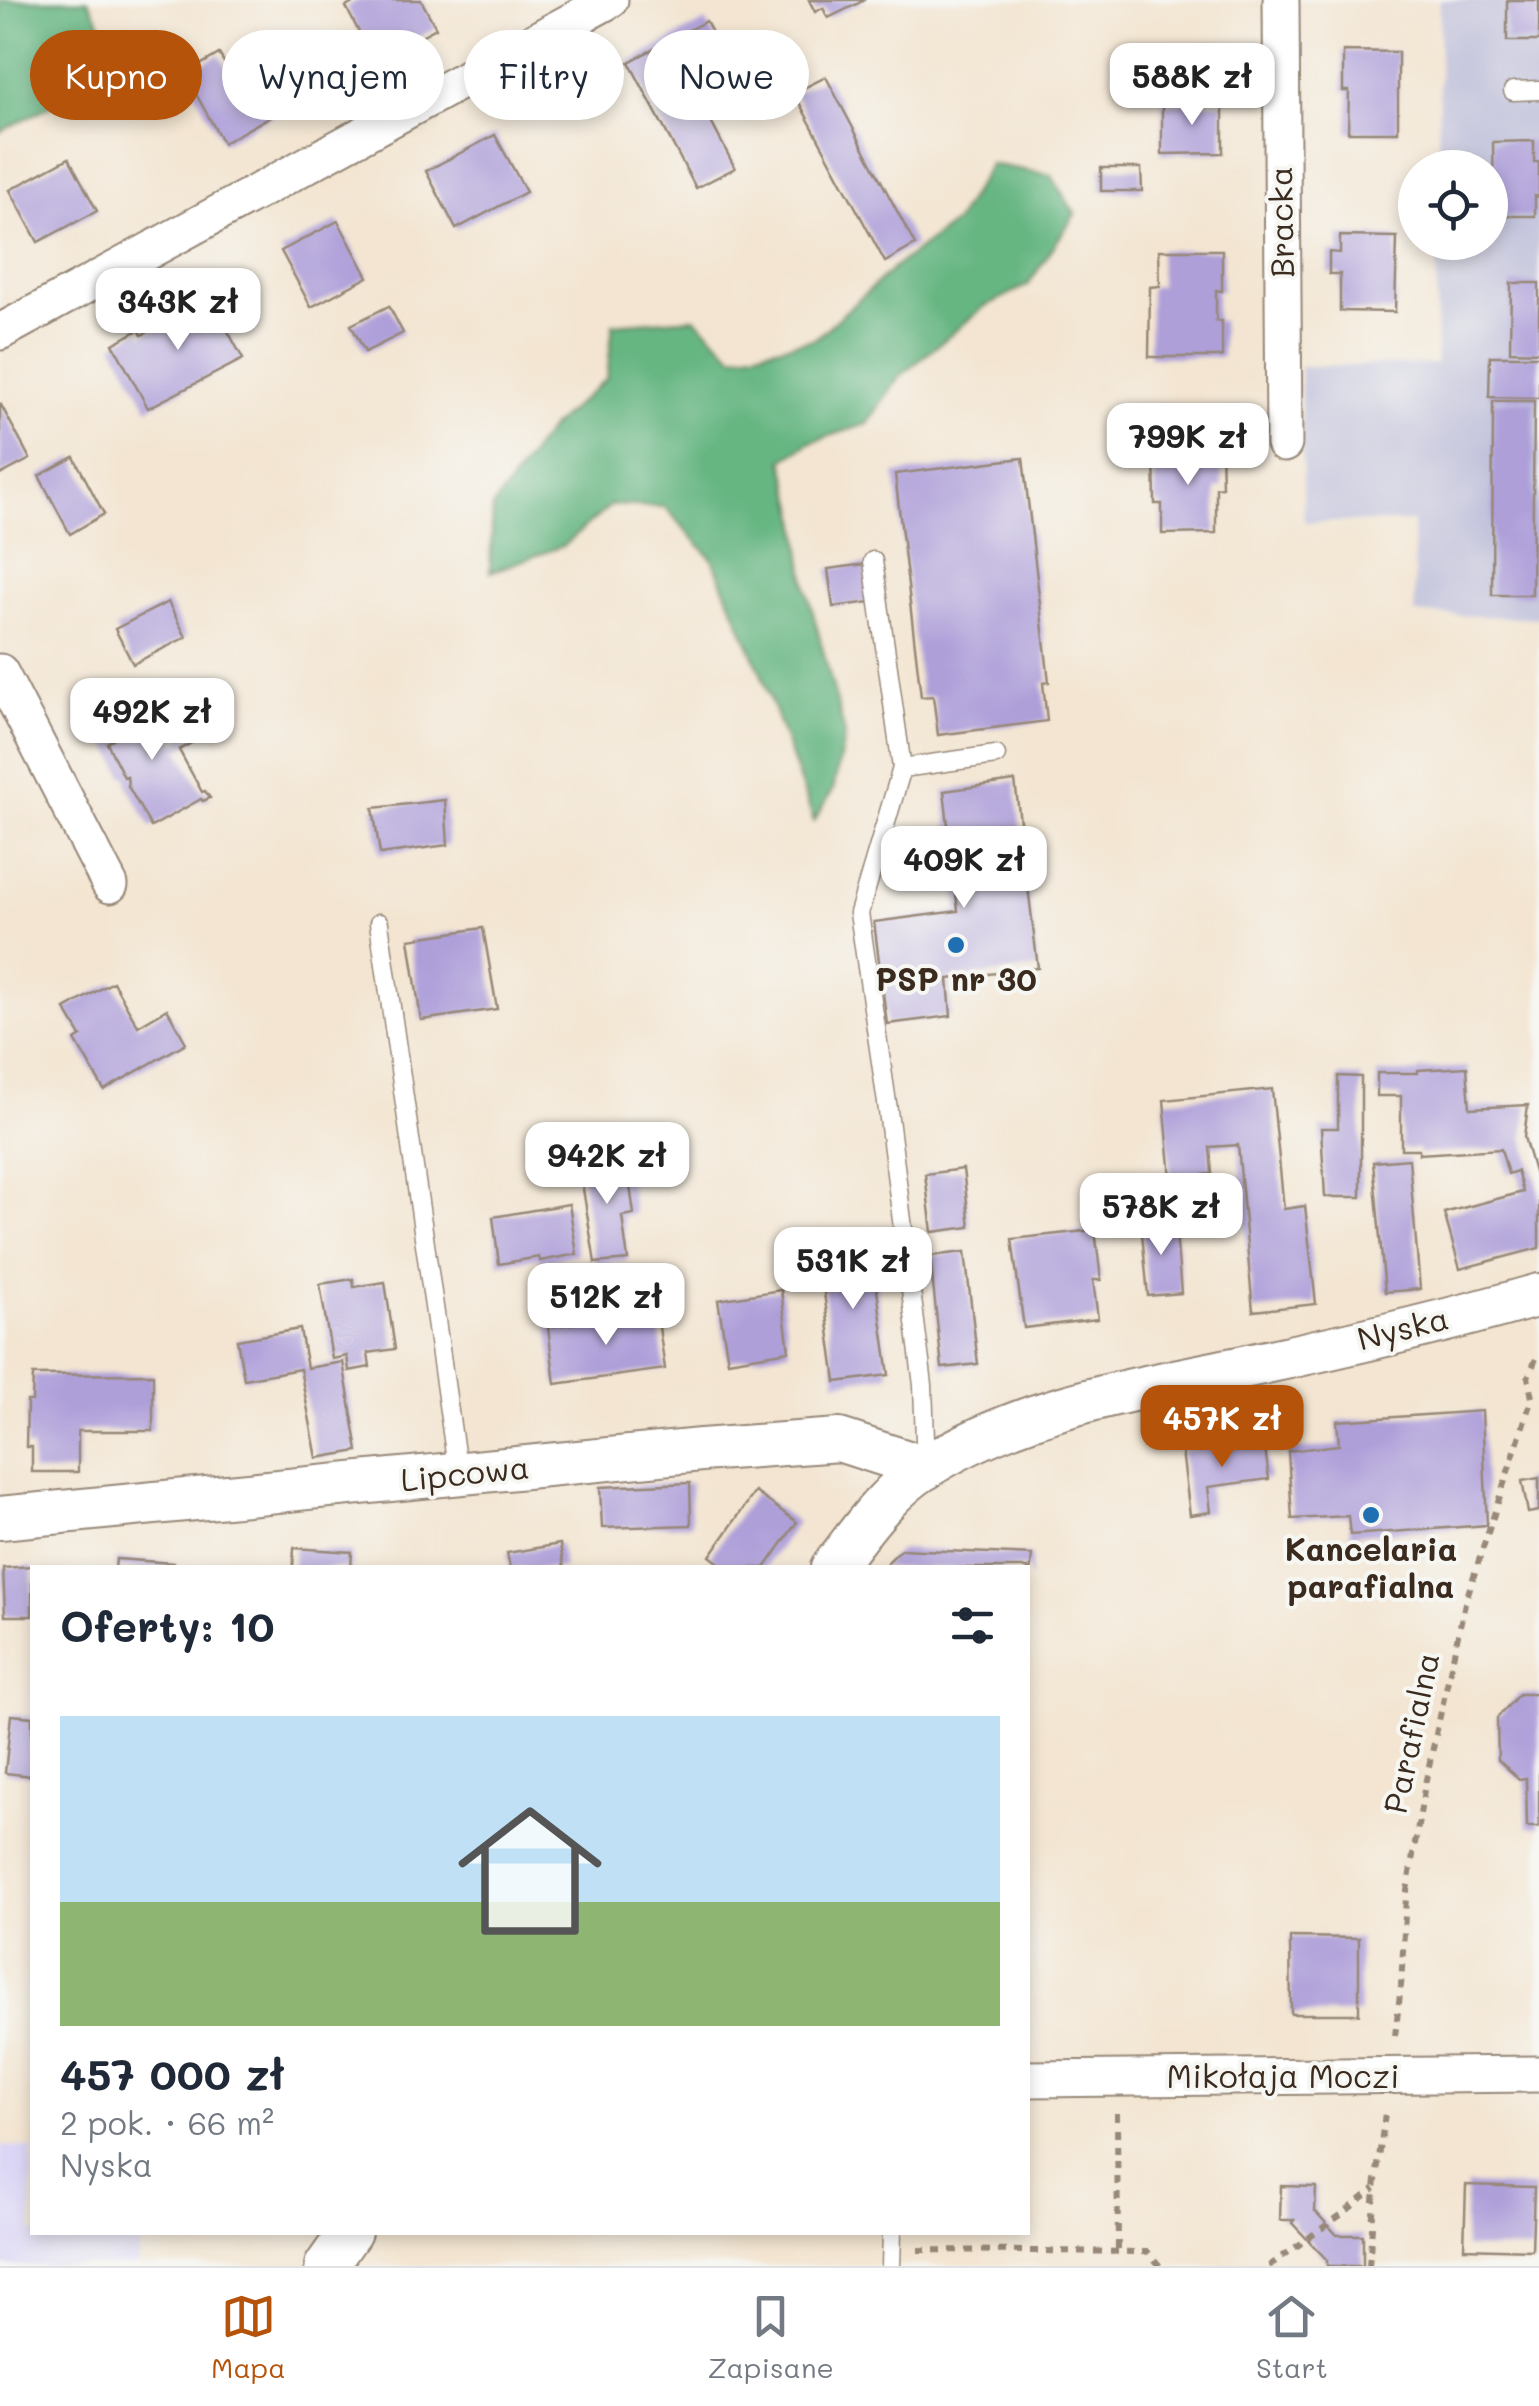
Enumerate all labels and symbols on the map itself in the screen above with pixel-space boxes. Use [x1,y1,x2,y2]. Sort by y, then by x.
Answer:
pin: 588K zł [1100,43,1284,128]
street label: Bracka [1258,166,1302,278]
pin: 343K zł [86,268,270,353]
pin: 799K zł [1096,403,1280,488]
pin: 492K zł [60,678,244,763]
pin: 409K zł [872,826,1056,911]
marker: PSP nr 30 [945,934,967,956]
place label: PSP nr 30 [875,957,1037,999]
pin: 942K zł [515,1122,699,1207]
pin: 578K zł [1069,1173,1253,1258]
pin: 531K zł [761,1227,945,1312]
pin: 512K zł [514,1263,698,1348]
street label: Nyska [1352,1295,1453,1360]
pin: 457K zł [1130,1385,1314,1470]
street label: Lipcowa [398,1444,531,1500]
marker: Kancelaria parafialna [1360,1504,1382,1526]
place label: Kancelaria parafialna [1285,1527,1457,1606]
street label: Parafialna [1373,1648,1448,1817]
street label: Mikołaja Moczi [1167,2054,1399,2096]

